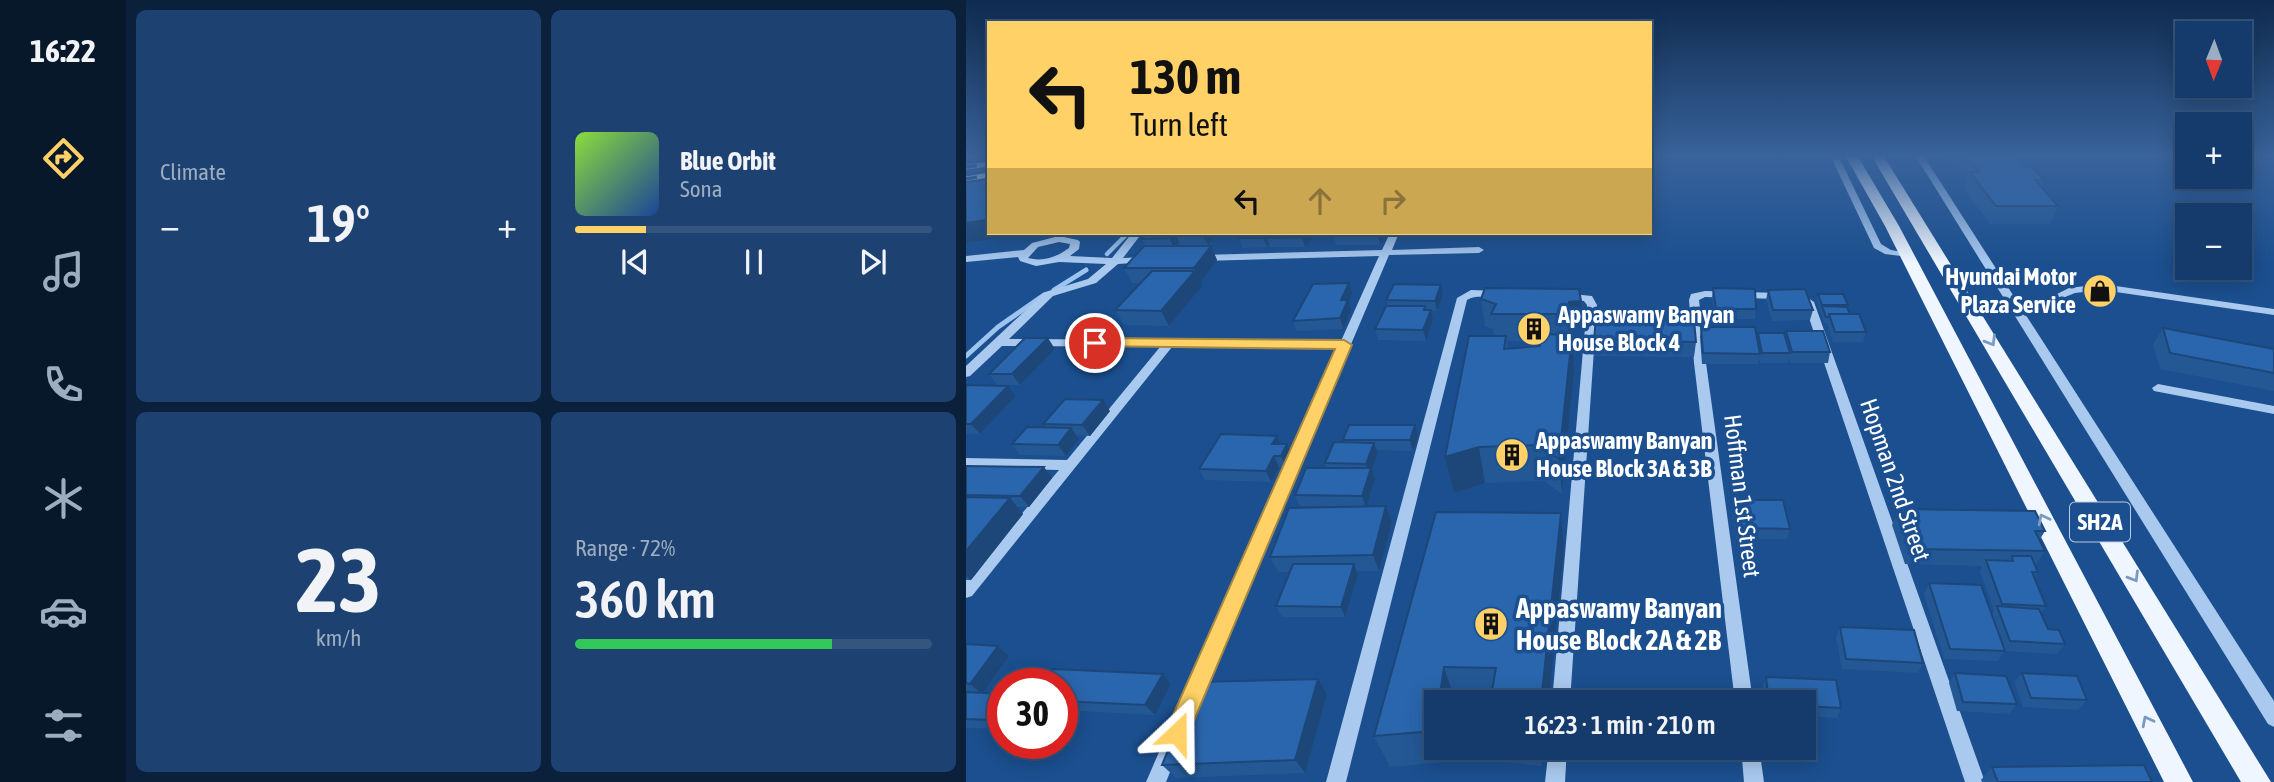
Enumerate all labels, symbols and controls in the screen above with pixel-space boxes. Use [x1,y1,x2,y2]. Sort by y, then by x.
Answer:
north arrow [2175,21,2252,98]
map controls [2175,21,2252,280]
text: 16:22 [30,32,96,69]
text: 130 m [1130,48,1241,104]
icon: left [1015,49,1106,140]
text: Turn left [1130,106,1228,143]
button: + [2175,112,2252,189]
icon: directions [39,134,88,183]
text: Blue Orbit [680,146,776,176]
text: Climate [160,159,226,185]
text: Sona [680,176,722,202]
icon: left [1228,182,1266,220]
icon: ahead [1301,182,1339,220]
icon: right [1374,182,1412,220]
text: 19° [307,193,370,253]
text: − [160,203,180,246]
text: + [497,203,517,246]
button: − [2175,203,2252,280]
icon: previous [616,243,654,281]
icon: pause [735,243,773,281]
icon: next [854,243,892,281]
icon: music [39,247,88,296]
place label: Hyundai Motor Plaza Service [1945,263,2077,318]
shop icon: Hyundai Motor Plaza Service [2081,272,2119,310]
place label: Appaswamy Banyan House Block 4 [1557,301,1734,356]
building icon: Appaswamy Banyan House Block 4 [1515,310,1553,348]
pin [1065,313,1125,373]
icon: arrive [1076,324,1114,362]
one-way arrow [1983,333,1996,346]
icon: phone [39,360,88,409]
street label: Hopman 2nd Street [1855,395,1936,565]
street label: Hoffman 1st Street [1719,413,1766,579]
place label: Appaswamy Banyan House Block 3A & 3B [1535,427,1712,482]
building icon: Appaswamy Banyan House Block 3A & 3B [1493,436,1531,474]
icon: climate [39,474,88,523]
road number: SH2A [2070,502,2130,542]
one-way arrow [2037,514,2051,526]
text: 23 [296,527,381,631]
text: Range · 72% [575,535,675,561]
text: 360 km [575,569,716,629]
one-way arrow [2126,570,2139,583]
icon: car [39,587,88,636]
place label: Appaswamy Banyan House Block 2A & 2B [1515,592,1722,656]
building icon: Appaswamy Banyan House Block 2A & 2B [1472,605,1510,643]
text: km/h [316,625,361,651]
speed limit sign: 30 [987,668,1078,759]
position arrow [1140,696,1214,770]
icon: filters [39,701,88,750]
text: 16:23 · 1 min · 210 m [1525,710,1715,740]
one-way arrow [2142,716,2156,728]

